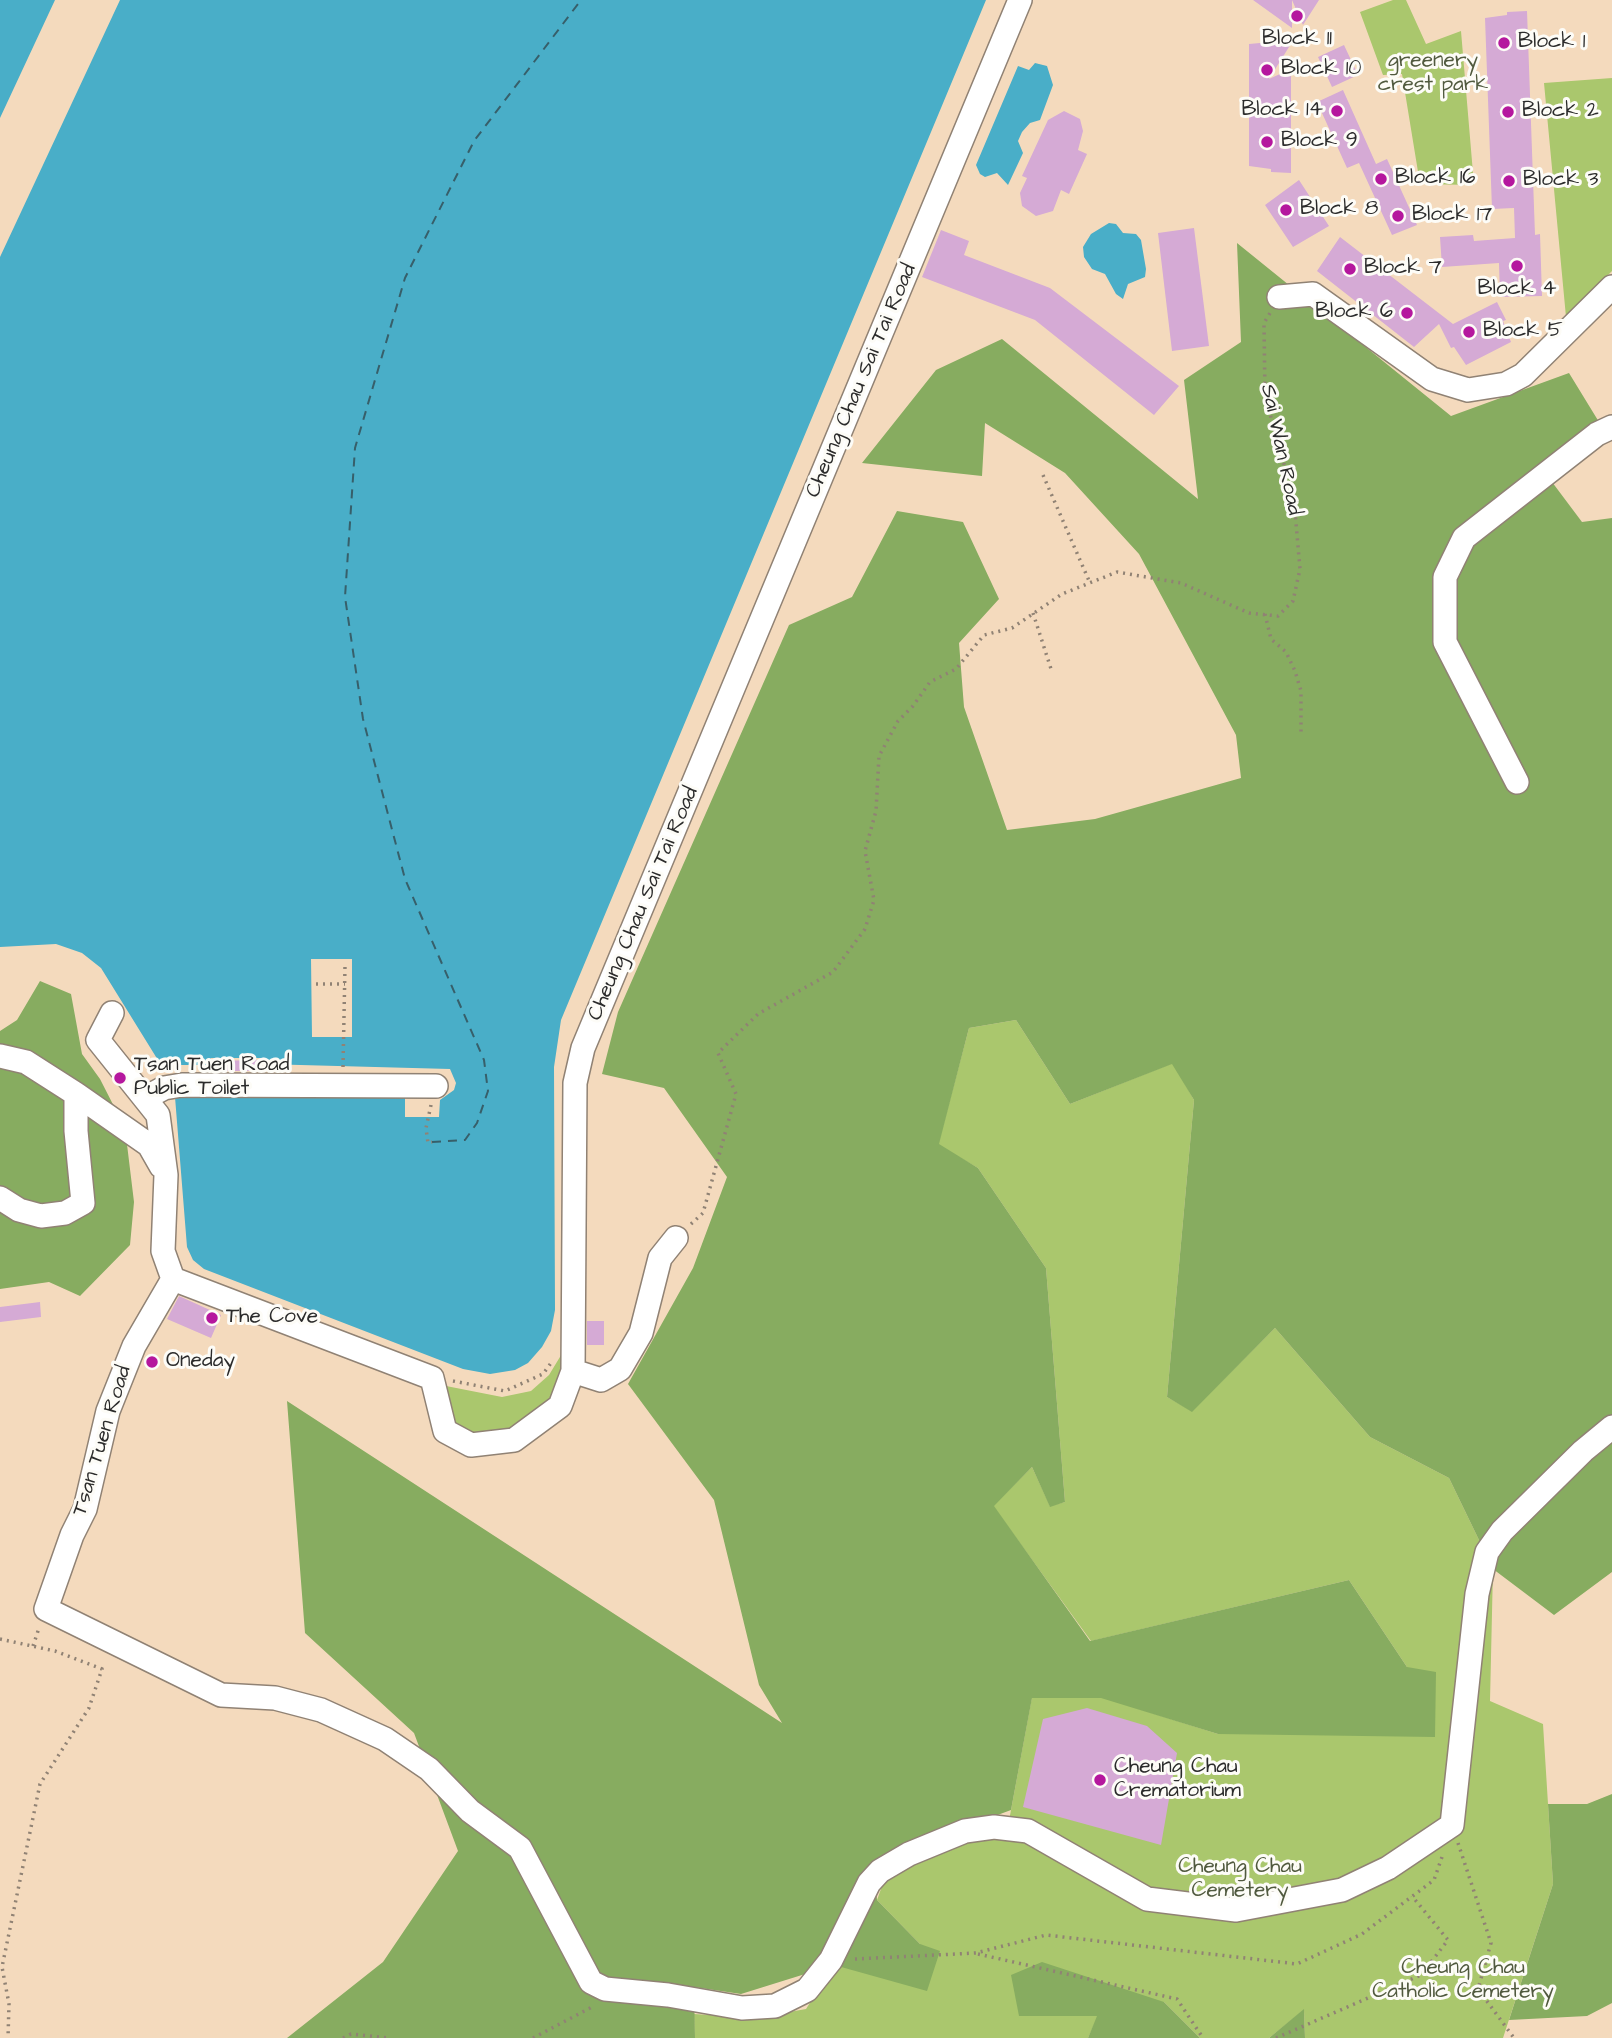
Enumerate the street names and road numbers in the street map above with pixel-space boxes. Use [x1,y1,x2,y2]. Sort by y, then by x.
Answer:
street label: Cheung Chau Sai Tai Road [801,260,923,502]
street label: Sai Wan Road [1254,382,1306,518]
street label: Cheung Chau Sai Tai Road [583,783,705,1025]
street label: Tsan Tuen Road [68,1363,138,1519]

